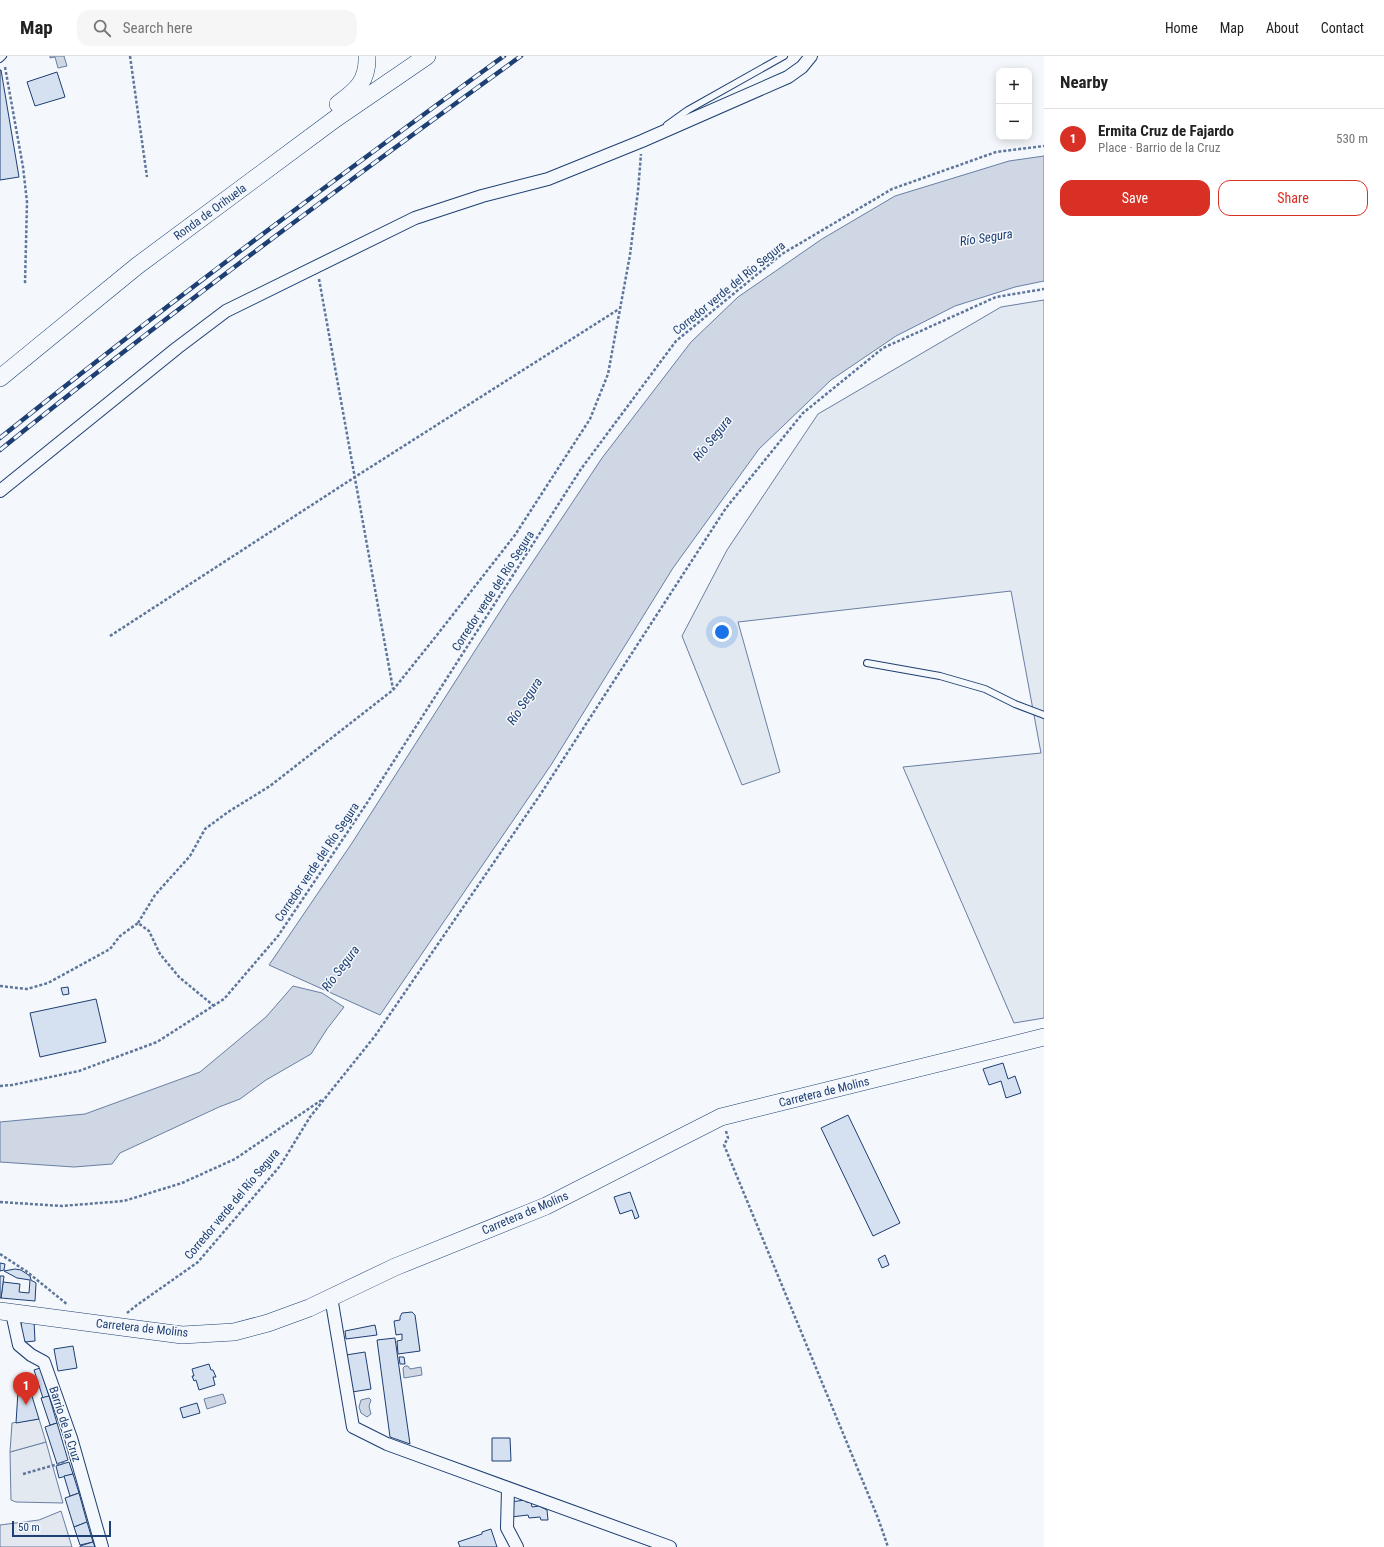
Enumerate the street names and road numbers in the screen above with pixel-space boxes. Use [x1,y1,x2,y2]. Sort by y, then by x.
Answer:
street label: Ronda de Orihuela [171,181,249,243]
street label: Corredor verde del Río Segura [670,238,788,338]
street label: Corredor verde del Río Segura [449,528,537,654]
street label: Corredor verde del Río Segura [272,800,362,924]
street label: Carretera de Molins [777,1074,871,1110]
street label: Corredor verde del Río Segura [182,1146,283,1262]
street label: Carretera de Molins [480,1188,570,1238]
street label: Carretera de Molins [95,1316,189,1340]
street label: Barrio de la Cruz [46,1385,84,1463]

